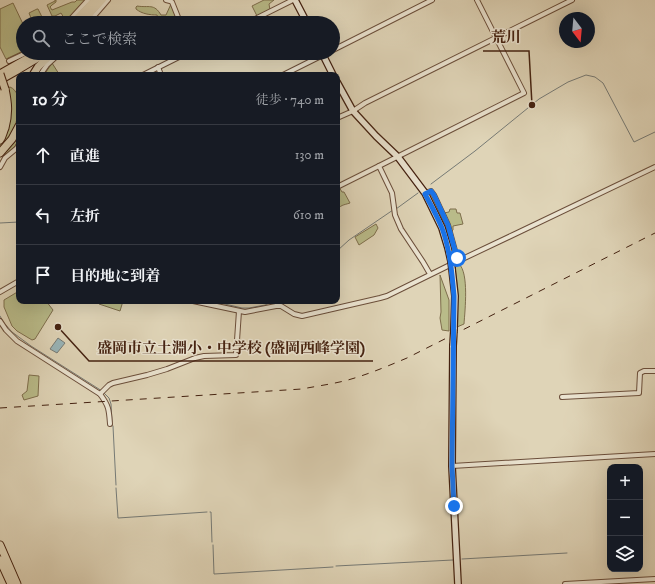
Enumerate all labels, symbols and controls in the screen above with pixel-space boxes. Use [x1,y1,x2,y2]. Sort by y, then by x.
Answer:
north arrow [559,12,595,48]
search box [16,16,340,60]
callout: 荒川 [483,24,529,51]
icon: search [30,27,52,49]
text: 荒川 [491,28,521,47]
text: ここで検索 [62,30,137,49]
text: 10 分 [32,89,68,111]
text: 徒歩 · 740 m [256,92,324,108]
icon: ahead [32,144,54,166]
text: 直進 [70,147,100,166]
text: 130 m [295,147,324,163]
icon: left [32,204,54,226]
text: 左折 [70,207,100,226]
text: 610 m [293,207,324,223]
route start [448,249,466,267]
icon: arrive [32,264,54,286]
text: 目的地に到着 [70,267,160,286]
callout: 盛岡市立土淵小・中学校 (盛岡西峰学園) [89,334,373,361]
text: 盛岡市立土淵小・中学校 (盛岡西峰学園) [97,339,365,358]
map controls [607,464,643,572]
button: + [607,464,643,500]
route end [445,497,463,515]
button: − [607,500,643,536]
button: layers [607,536,643,572]

